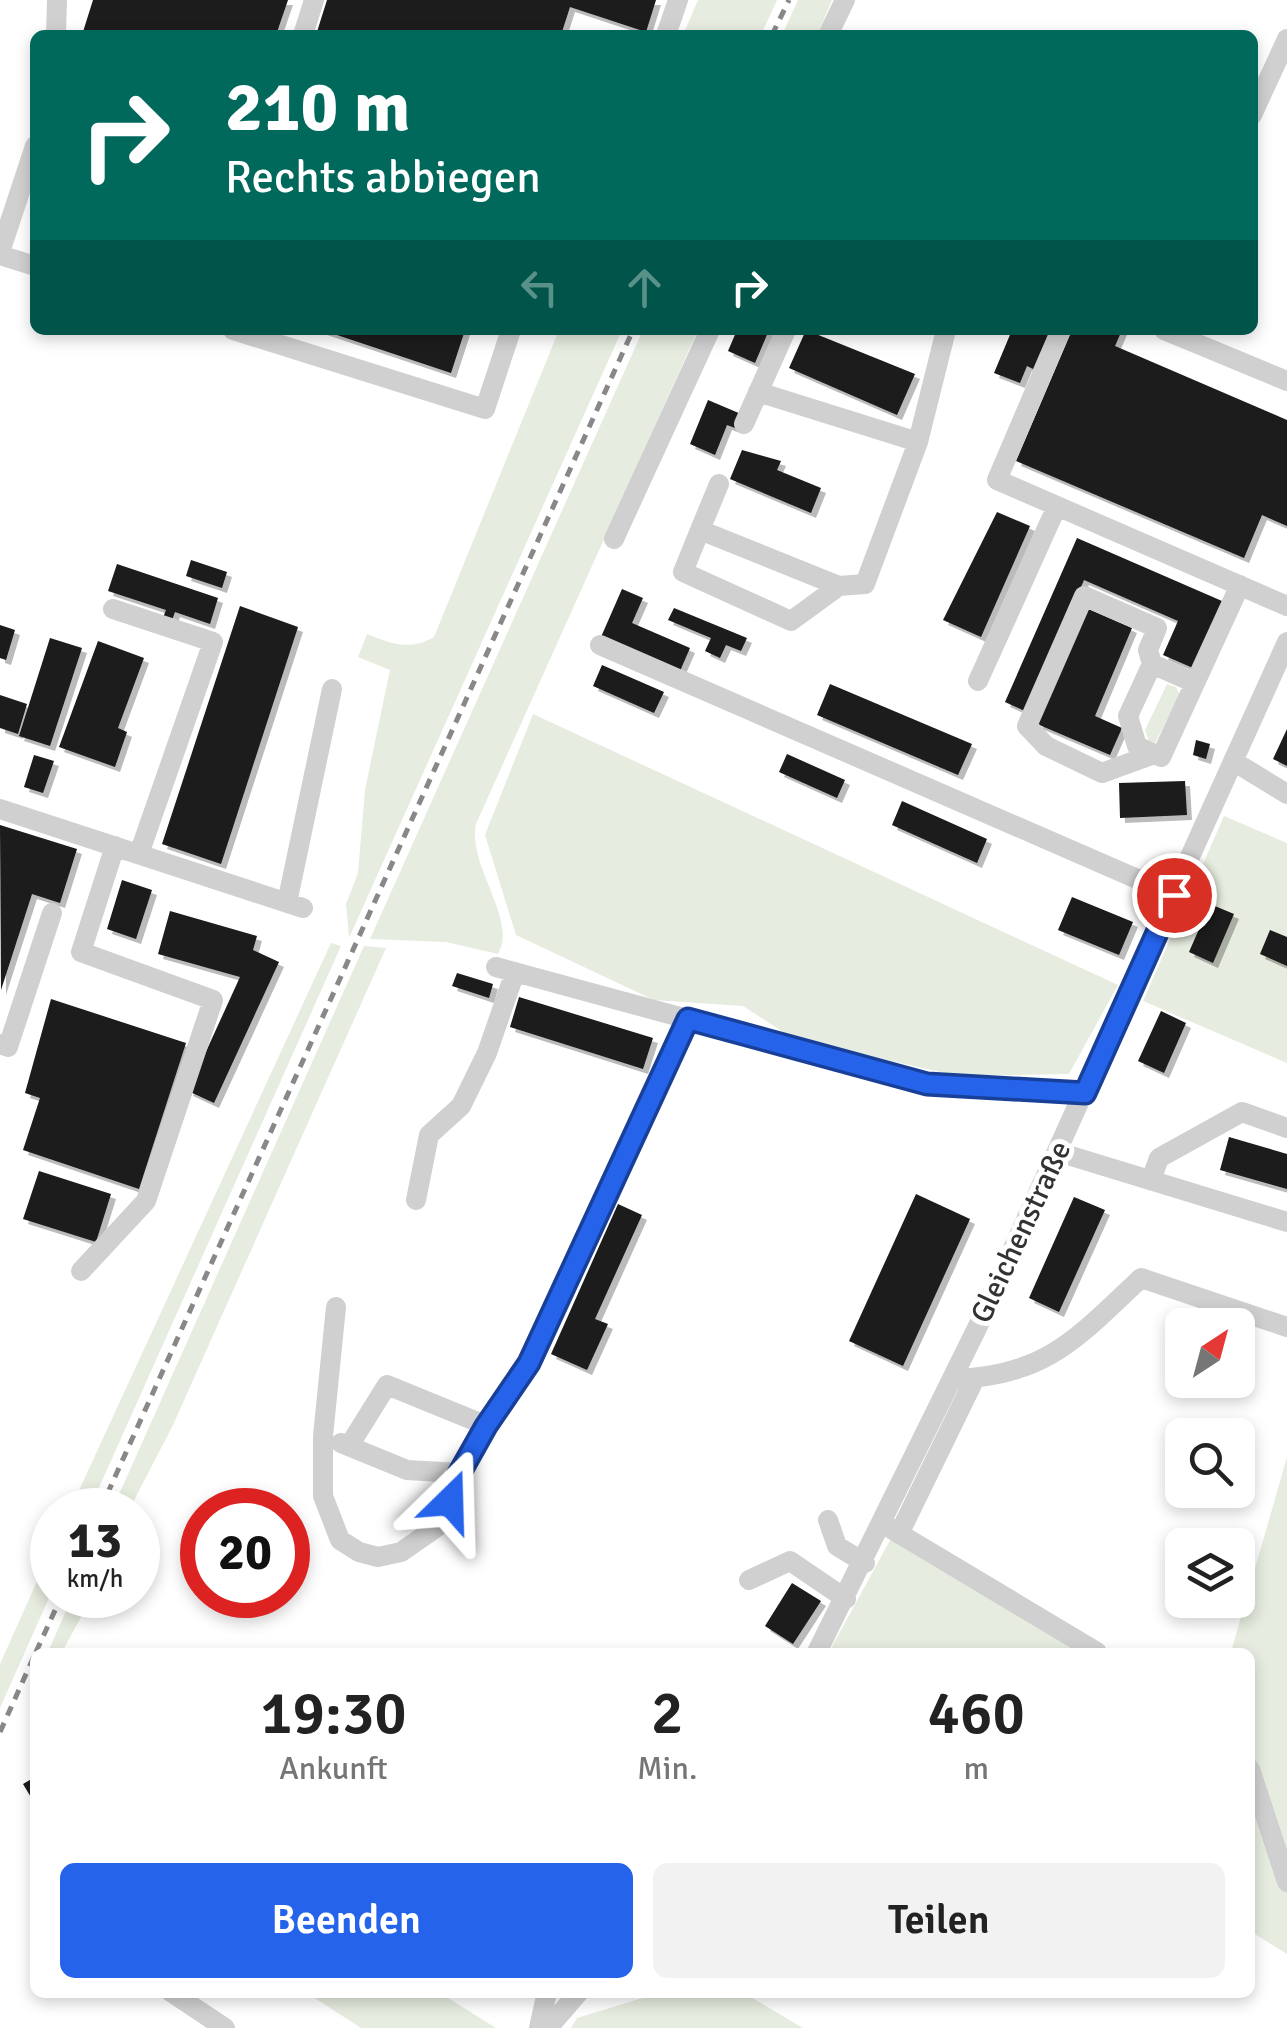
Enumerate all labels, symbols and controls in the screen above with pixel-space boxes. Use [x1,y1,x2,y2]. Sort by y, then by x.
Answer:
text: 210 m [225,64,410,150]
icon: right [60,70,190,200]
text: Rechts abbiegen [225,150,541,205]
icon: left [512,260,567,315]
icon: ahead [617,260,672,315]
icon: right [722,260,777,315]
pin [1132,853,1217,938]
icon: arrive [1147,868,1202,923]
street label: Gleichenstraße [963,1135,1079,1329]
north arrow [1165,1308,1255,1398]
map controls [1165,1308,1255,1618]
button: search [1165,1418,1255,1508]
position arrow [398,1449,502,1553]
speed limit sign: 20 [180,1488,310,1618]
text: 13 [68,1510,122,1572]
button: layers [1165,1528,1255,1618]
text: km/h [67,1563,123,1594]
text: 19:30 [260,1677,407,1751]
text: 2 [651,1677,683,1751]
text: 460 [928,1677,1025,1751]
text: Ankunft [279,1749,388,1788]
text: Min. [637,1749,697,1788]
text: m [963,1749,989,1788]
button: Beenden [60,1863,633,1978]
button: Teilen [653,1863,1225,1978]

